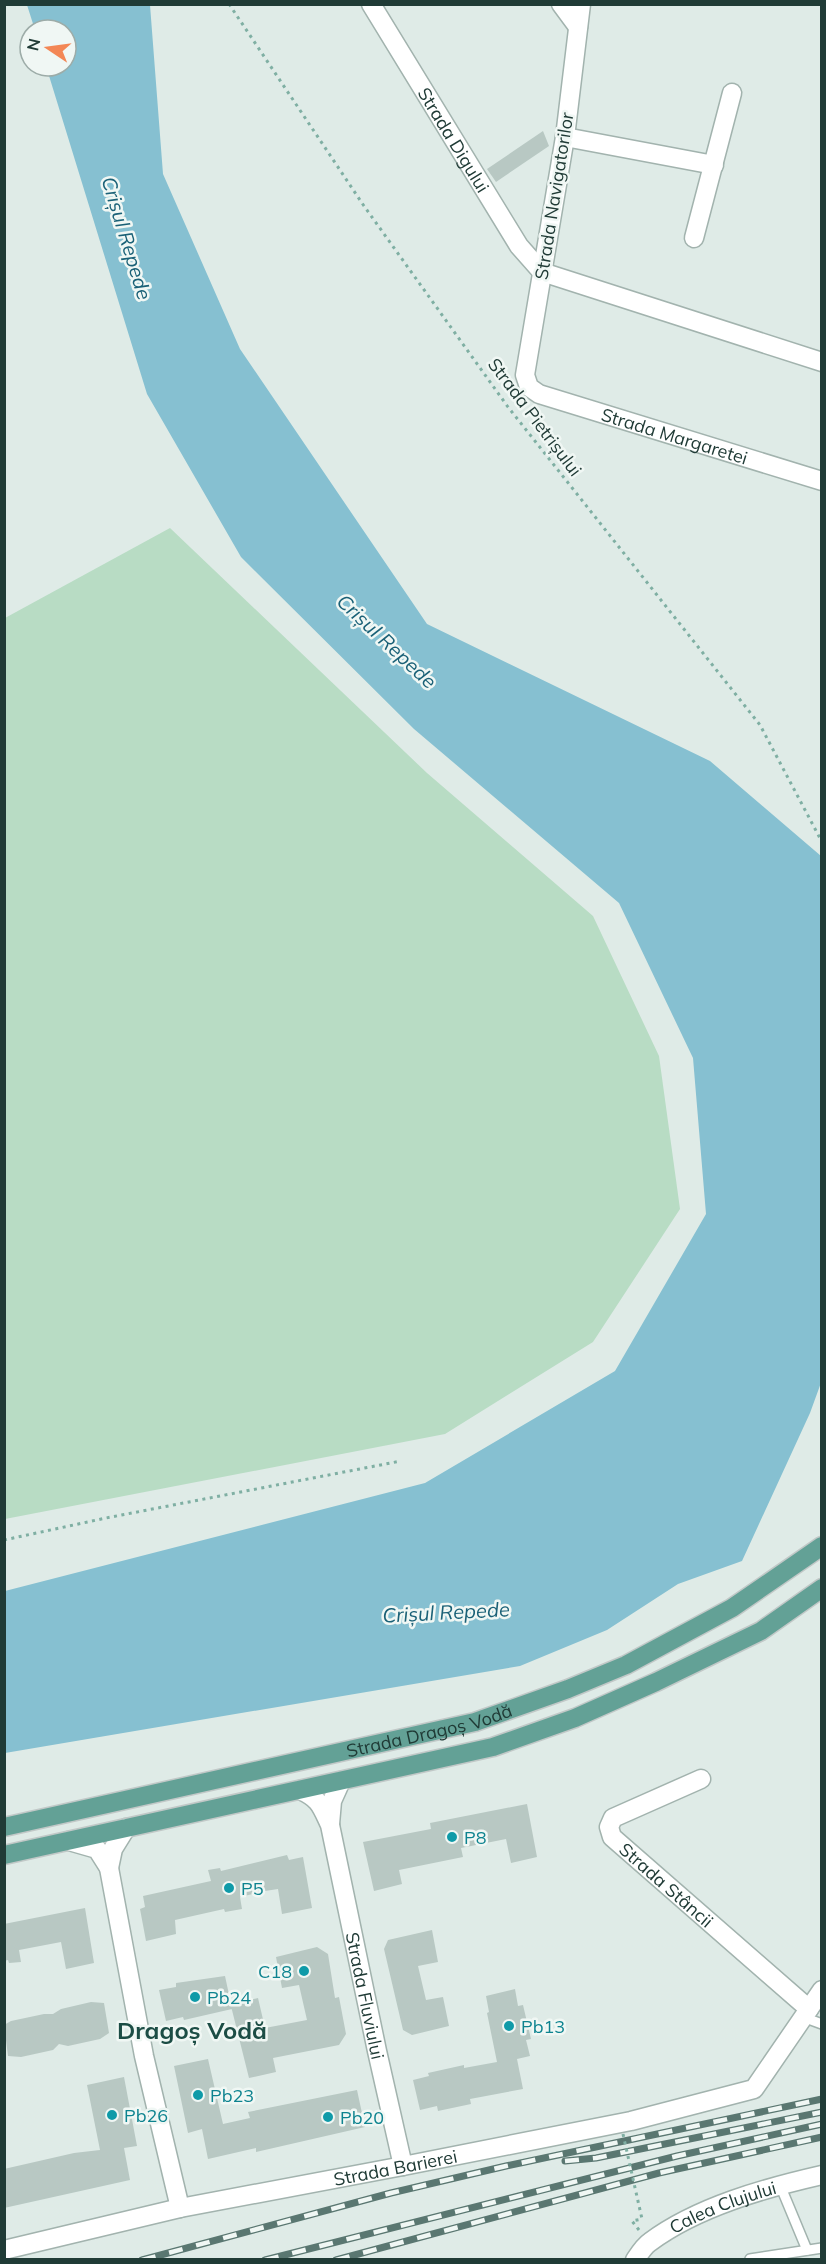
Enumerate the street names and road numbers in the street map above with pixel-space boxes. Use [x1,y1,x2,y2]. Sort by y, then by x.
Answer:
street label: Strada Digului [413,83,495,196]
street label: Strada Navigatorilor [529,110,579,281]
street label: Strada Pietrișului [483,353,587,481]
street label: Strada Margaretei [599,402,751,469]
street label: Strada Dragoș Vodă [344,1698,515,1762]
street label: Strada Stâncii [615,1837,718,1932]
street label: Strada Fluviului [341,1930,390,2061]
street label: Strada Barierei [332,2144,459,2190]
street label: Calea Clujului [665,2176,779,2238]

